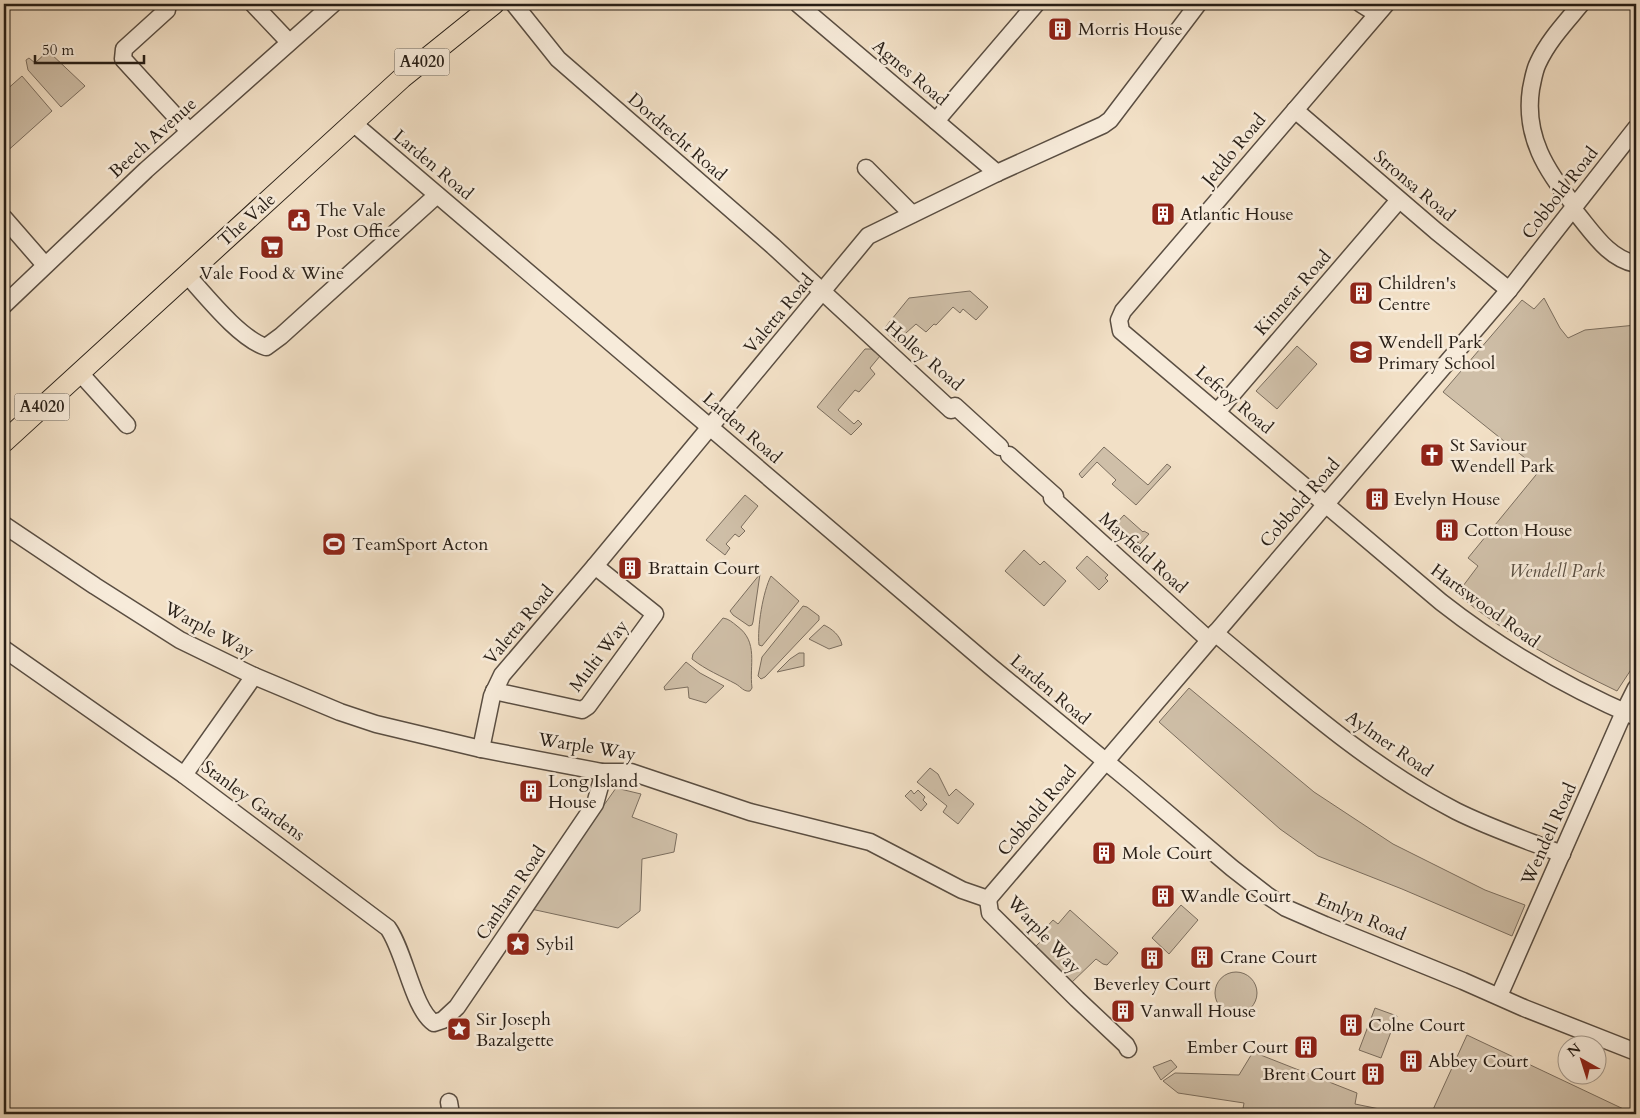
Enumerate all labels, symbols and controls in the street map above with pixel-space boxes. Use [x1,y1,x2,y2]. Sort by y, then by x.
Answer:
building icon: Morris House [1047,16,1073,42]
place label: Morris House [1078,17,1183,42]
scale bar [35,32,144,64]
street label: Agnes Road [867,34,953,112]
text: 50 m [42,40,74,60]
road number: A4020 [394,48,450,76]
street label: Dordrecht Road [622,87,732,187]
street label: Beech Avenue [104,92,202,184]
street label: Jeddo Road [1194,108,1272,194]
street label: Larden Road [388,124,479,206]
street label: Cobbold Road [1516,141,1604,244]
street label: Stronsa Road [1368,144,1460,228]
street label: The Vale [213,187,281,253]
place label: The Vale Post Office [316,198,400,244]
building icon: Atlantic House [1150,201,1176,227]
place label: Atlantic House [1180,202,1294,227]
public building icon: The Vale Post Office [286,207,312,233]
supermarket icon: Vale Food & Wine [259,234,285,260]
street label: Kinnear Road [1249,245,1337,341]
place label: Vale Food & Wine [200,261,344,286]
street label: Valetta Road [738,268,820,359]
place label: Children's Centre [1378,271,1456,317]
building icon: Children's Centre [1348,280,1374,306]
street label: Holley Road [880,315,969,397]
place label: Wendell Park Primary School [1377,330,1496,376]
school or university icon: Wendell Park Primary School [1348,339,1374,365]
street label: Lefroy Road [1190,360,1279,440]
street label: Larden Road [697,387,787,470]
road number: A4020 [15,394,70,421]
place label: St Saviour Wendell Park [1449,433,1555,479]
church icon: St Saviour Wendell Park [1419,442,1445,468]
street label: Cobbold Road [1254,453,1346,553]
building icon: Evelyn House [1364,486,1390,512]
place label: Evelyn House [1394,487,1500,512]
street label: Mayfield Road [1093,507,1193,600]
building icon: Cotton House [1434,517,1460,543]
place label: Cotton House [1464,518,1573,543]
sports icon: TeamSport Acton [321,531,347,557]
place label: TeamSport Acton [352,532,489,557]
building icon: Brattain Court [617,555,643,581]
place label: Brattain Court [648,556,760,581]
street label: Hartswood Road [1425,558,1545,654]
park label: Wendell Park [1509,559,1605,584]
street label: Valetta Road [478,579,560,670]
street label: Warple Way [159,595,259,664]
street label: Multi Way [564,614,635,697]
street label: Larden Road [1005,649,1096,731]
street label: Aylmer Road [1340,705,1438,784]
street label: Warple Way [535,727,638,767]
street label: Stanley Gardens [196,755,310,847]
street label: Cobbold Road [992,760,1083,862]
place label: Long Island House [548,769,639,815]
building icon: Long Island House [518,778,544,804]
street label: Wendell Road [1515,778,1583,890]
street label: Canham Road [470,840,552,945]
building icon: Mole Court [1091,840,1117,866]
place label: Mole Court [1122,841,1212,866]
building icon: Wandle Court [1150,883,1176,909]
place label: Wandle Court [1179,884,1291,909]
street label: Emlyn Road [1312,887,1410,947]
street label: Warple Way [1001,890,1087,980]
place icon: Sybil [505,931,531,957]
place label: Sybil [536,932,574,957]
building icon: Crane Court [1189,944,1215,970]
building icon: Beverley Court [1139,945,1165,971]
place label: Crane Court [1220,945,1317,970]
place label: Beverley Court [1094,972,1211,997]
building icon: Vanwall House [1110,998,1136,1024]
place label: Vanwall House [1140,999,1256,1024]
place label: Sir Joseph Bazalgette [476,1007,554,1053]
building icon: Colne Court [1338,1012,1364,1038]
place label: Colne Court [1368,1013,1465,1038]
place icon: Sir Joseph Bazalgette [446,1016,472,1042]
building icon: Ember Court [1293,1034,1319,1060]
place label: Ember Court [1187,1035,1288,1060]
north arrow [1558,1036,1608,1086]
text: N [1563,1039,1585,1061]
building icon: Abbey Court [1398,1048,1424,1074]
place label: Abbey Court [1428,1049,1529,1074]
building icon: Brent Court [1360,1061,1386,1087]
place label: Brent Court [1263,1062,1356,1087]

